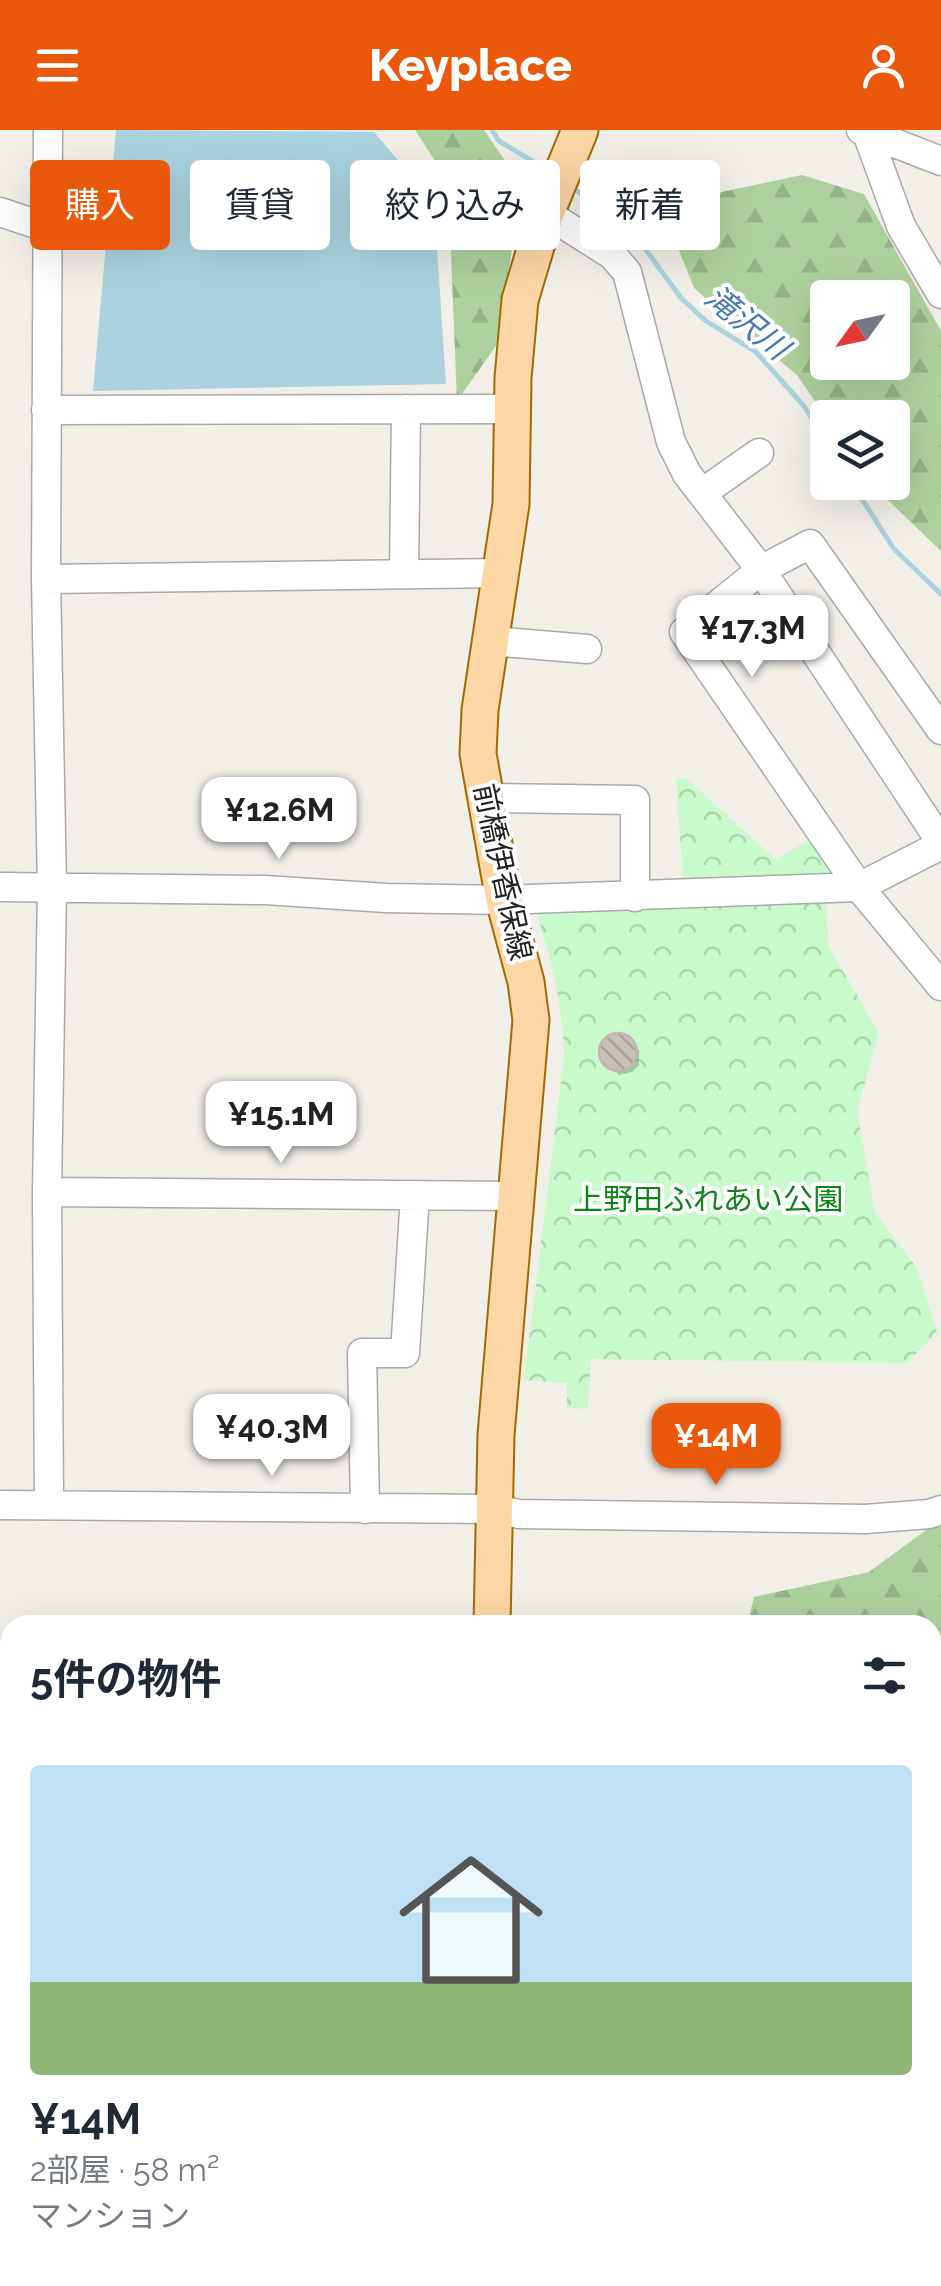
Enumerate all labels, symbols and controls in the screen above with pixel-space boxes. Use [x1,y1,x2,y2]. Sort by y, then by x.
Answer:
icon: menu [30,38,85,93]
icon: person [856,38,911,93]
text: Keyplace [369,39,572,92]
chip: 購入 [30,160,170,250]
chip: 賃貸 [190,160,330,250]
chip: 絞り込み [350,160,560,250]
chip: 新着 [580,160,720,250]
water label: 滝沢川 [698,277,798,368]
north arrow [810,280,910,380]
map controls [810,280,910,500]
button: layers [810,400,910,500]
pin: ¥17.3M [671,595,833,680]
text: ¥17.3M [698,609,806,646]
pin: ¥12.6M [198,777,360,862]
street label: 前橋伊香保線 [467,780,539,964]
text: ¥12.6M [224,791,334,828]
pin: ¥15.1M [200,1081,362,1166]
text: ¥15.1M [227,1095,335,1132]
park label: 上野田ふれあい公園 [573,1182,843,1217]
pin: ¥40.3M [191,1394,353,1479]
pin: ¥14M [657,1403,775,1488]
text: ¥40.3M [215,1408,329,1445]
text: ¥14M [674,1417,758,1454]
icon: filters [857,1648,912,1703]
text: 5件の物件 [30,1655,221,1704]
icon: home [381,1830,561,2010]
text: ¥14M [30,2095,141,2144]
text: 2部屋 · 58 m² [30,2151,219,2188]
text: マンション [30,2197,190,2234]

